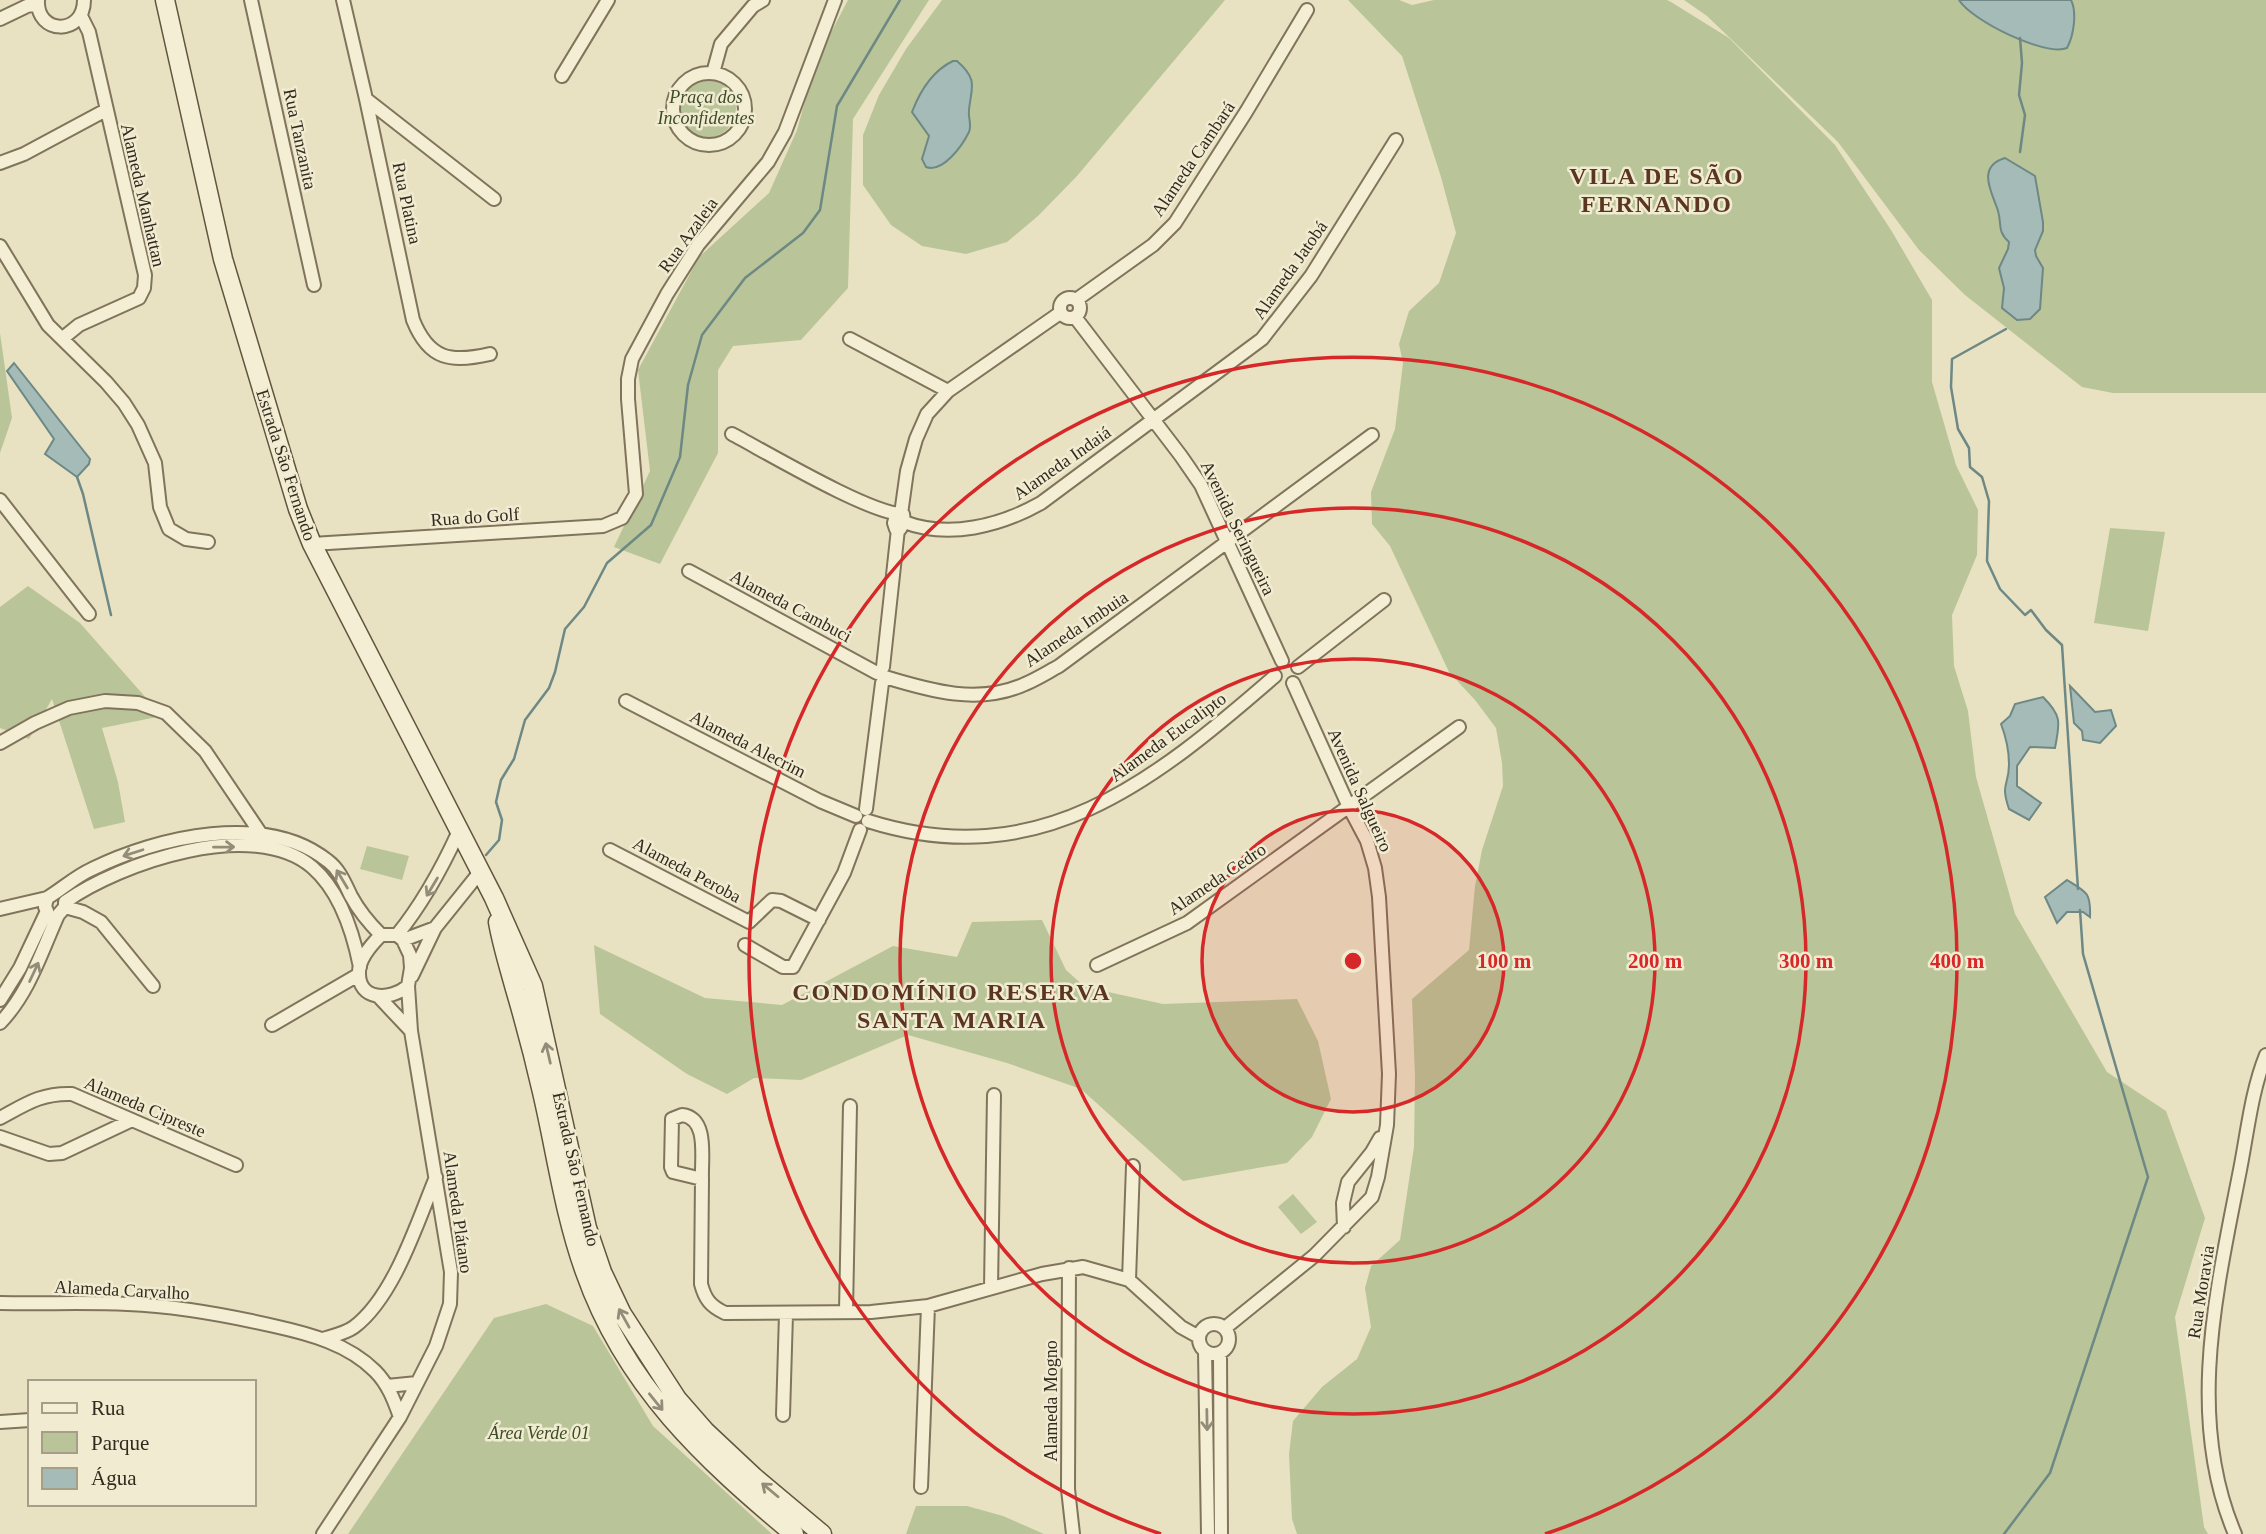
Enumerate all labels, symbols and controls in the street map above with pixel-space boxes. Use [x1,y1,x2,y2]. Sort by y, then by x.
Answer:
street label: Rua Tanzanita [280,87,320,191]
park label: Praça dos Inconfidentes [657,87,754,128]
street label: Alameda Cambará [1147,98,1239,220]
street label: Alameda Manhattan [117,121,169,269]
street label: Rua Platina [389,160,425,246]
district label: VILA DE SÃO FERNANDO [1569,163,1745,217]
street label: Rua Azaleia [654,194,722,276]
street label: Alameda Jatobá [1249,217,1331,323]
street label: Estrada São Fernando [252,387,320,543]
street label: Alameda Indaiá [1009,422,1115,504]
street label: Avenida Seringueira [1197,457,1279,599]
street label: Rua do Golf [430,504,520,530]
street label: Alameda Cambuci [727,566,855,646]
street label: Alameda Imbuia [1020,587,1132,671]
street label: Alameda Eucalipto [1106,688,1230,786]
street label: Alameda Alecrim [687,706,809,782]
street label: Avenida Salgueiro [1324,725,1396,855]
street label: Alameda Peroba [630,833,744,907]
street label: Alameda Cedro [1164,839,1270,919]
one-way arrow [212,840,235,853]
one-way arrow [122,848,144,860]
one-way arrow [335,870,349,890]
one-way arrow [425,876,439,896]
centre of rings [1341,949,1365,973]
text: 100 m [1477,949,1532,973]
text: 200 m [1628,949,1683,973]
text: 300 m [1779,949,1834,973]
text: 400 m [1930,949,1985,973]
one-way arrow [28,962,41,983]
district label: CONDOMÍNIO RESERVA SANTA MARIA [792,979,1112,1033]
one-way arrow [541,1042,555,1065]
street label: Alameda Cipreste [82,1073,208,1141]
street label: Estrada São Fernando [548,1090,604,1248]
street label: Alameda Plátano [440,1149,476,1275]
street label: Rua Moravia [2184,1244,2218,1340]
street label: Alameda Carvalho [54,1276,190,1304]
one-way arrow [617,1308,630,1329]
street label: Alameda Mogno [1041,1340,1061,1462]
legend [28,1380,256,1506]
one-way arrow [649,1392,664,1410]
text: Rua [91,1396,126,1420]
one-way arrow [1200,1408,1213,1431]
park label: Área Verde 01 [487,1422,590,1443]
text: Parque [91,1431,149,1455]
text: Água [91,1466,137,1490]
one-way arrow [762,1482,780,1498]

